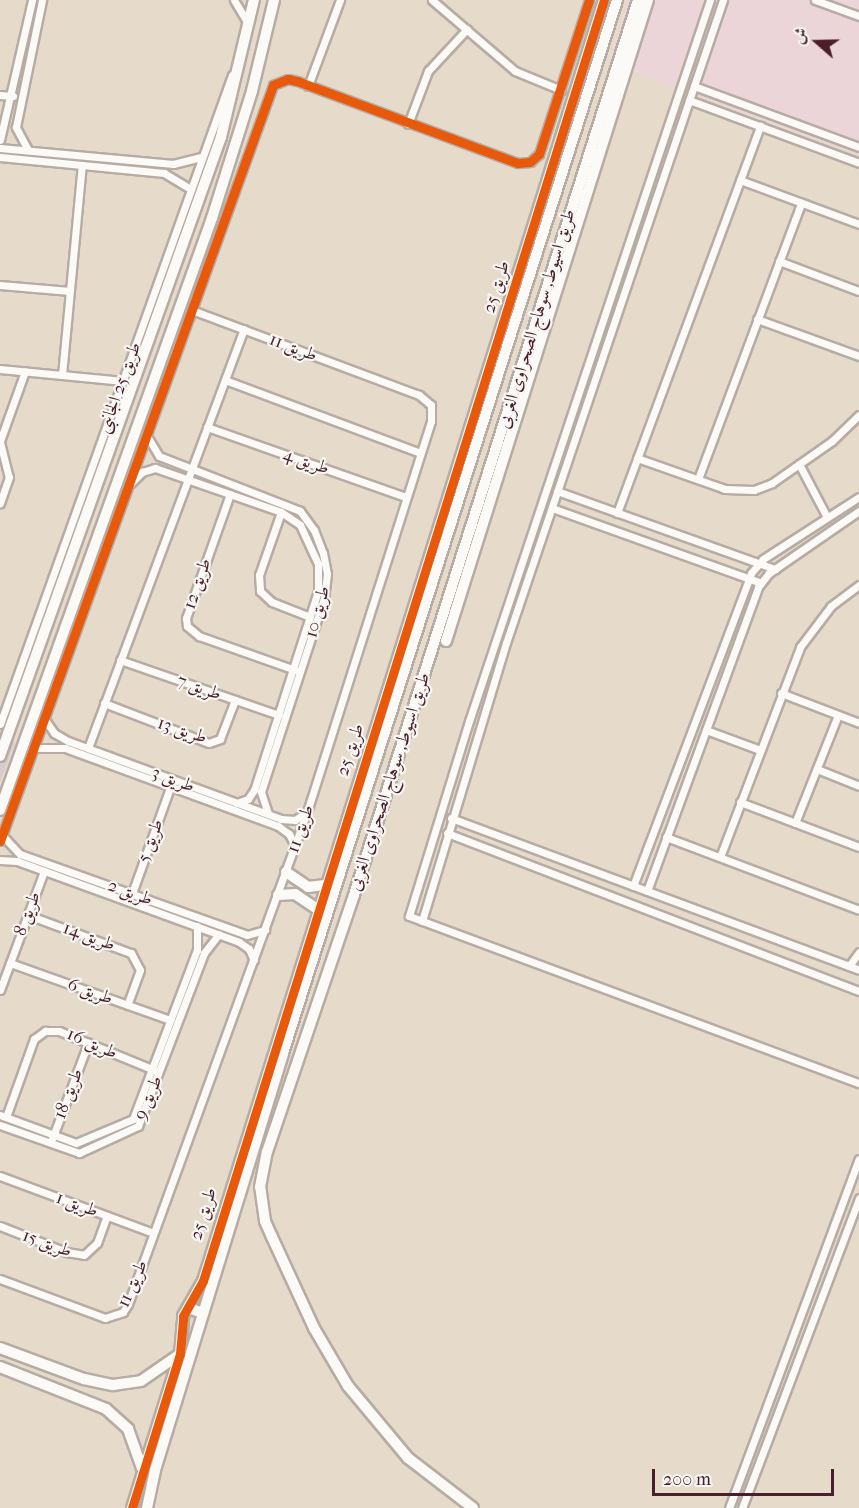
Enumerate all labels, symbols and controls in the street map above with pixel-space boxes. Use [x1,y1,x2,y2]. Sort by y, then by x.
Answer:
north arrow [787,12,847,72]
text: ش [788,25,811,46]
street label: طريق اسيوط, سوهاج الصحراوى الغربى [493,207,581,431]
street label: طريق 25 [479,258,515,316]
street label: طريق 11 [266,329,320,367]
street label: طريق 25 الجانبى [94,339,146,437]
street label: طريق 4 [280,444,332,480]
street label: طريق 12 [179,556,217,612]
street label: طريق 10 [301,584,335,640]
street label: طريق 7 [174,670,224,706]
street label: طريق اسيوط, سوهاج الصحراوى الغربى [344,670,436,894]
street label: طريق 13 [155,713,209,749]
street label: طريق 25 [332,721,370,779]
street label: طريق 3 [149,762,197,798]
street label: طريق 11 [283,802,319,856]
street label: طريق 5 [133,816,169,866]
street label: طريق 2 [105,875,155,911]
street label: طريق 8 [10,889,46,939]
street label: طريق 14 [60,918,118,956]
street label: طريق 6 [64,974,116,1010]
street label: طريق 16 [63,1024,121,1064]
street label: طريق 18 [50,1066,88,1122]
street label: طريق 9 [130,1073,168,1123]
street label: طريق 25 [186,1185,222,1243]
street label: طريق 1 [53,1187,101,1223]
street label: طريق 15 [19,1225,75,1263]
street label: طريق 11 [113,1257,153,1311]
scale bar [655,1457,836,1495]
text: 200 m [663,1469,711,1490]

